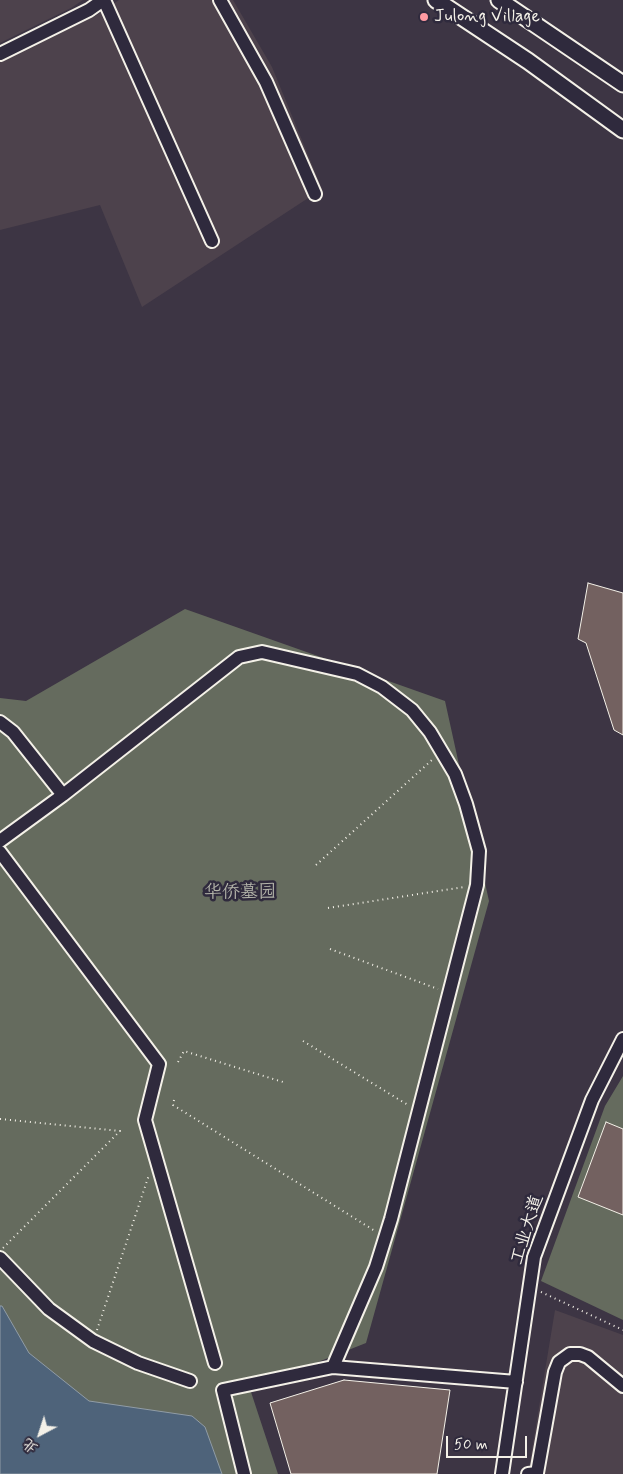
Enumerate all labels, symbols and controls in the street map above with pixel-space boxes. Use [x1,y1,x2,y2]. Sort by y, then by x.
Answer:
place label: Julong Village [434,6,540,28]
marker: Julong Village [418,11,430,23]
park label: 华侨墓园 [204,882,276,904]
street label: 工业大道 [507,1192,549,1268]
north arrow [15,1409,65,1459]
scale bar [448,1426,529,1458]
text: 北 [19,1434,42,1457]
text: 50 m [454,1435,488,1455]

